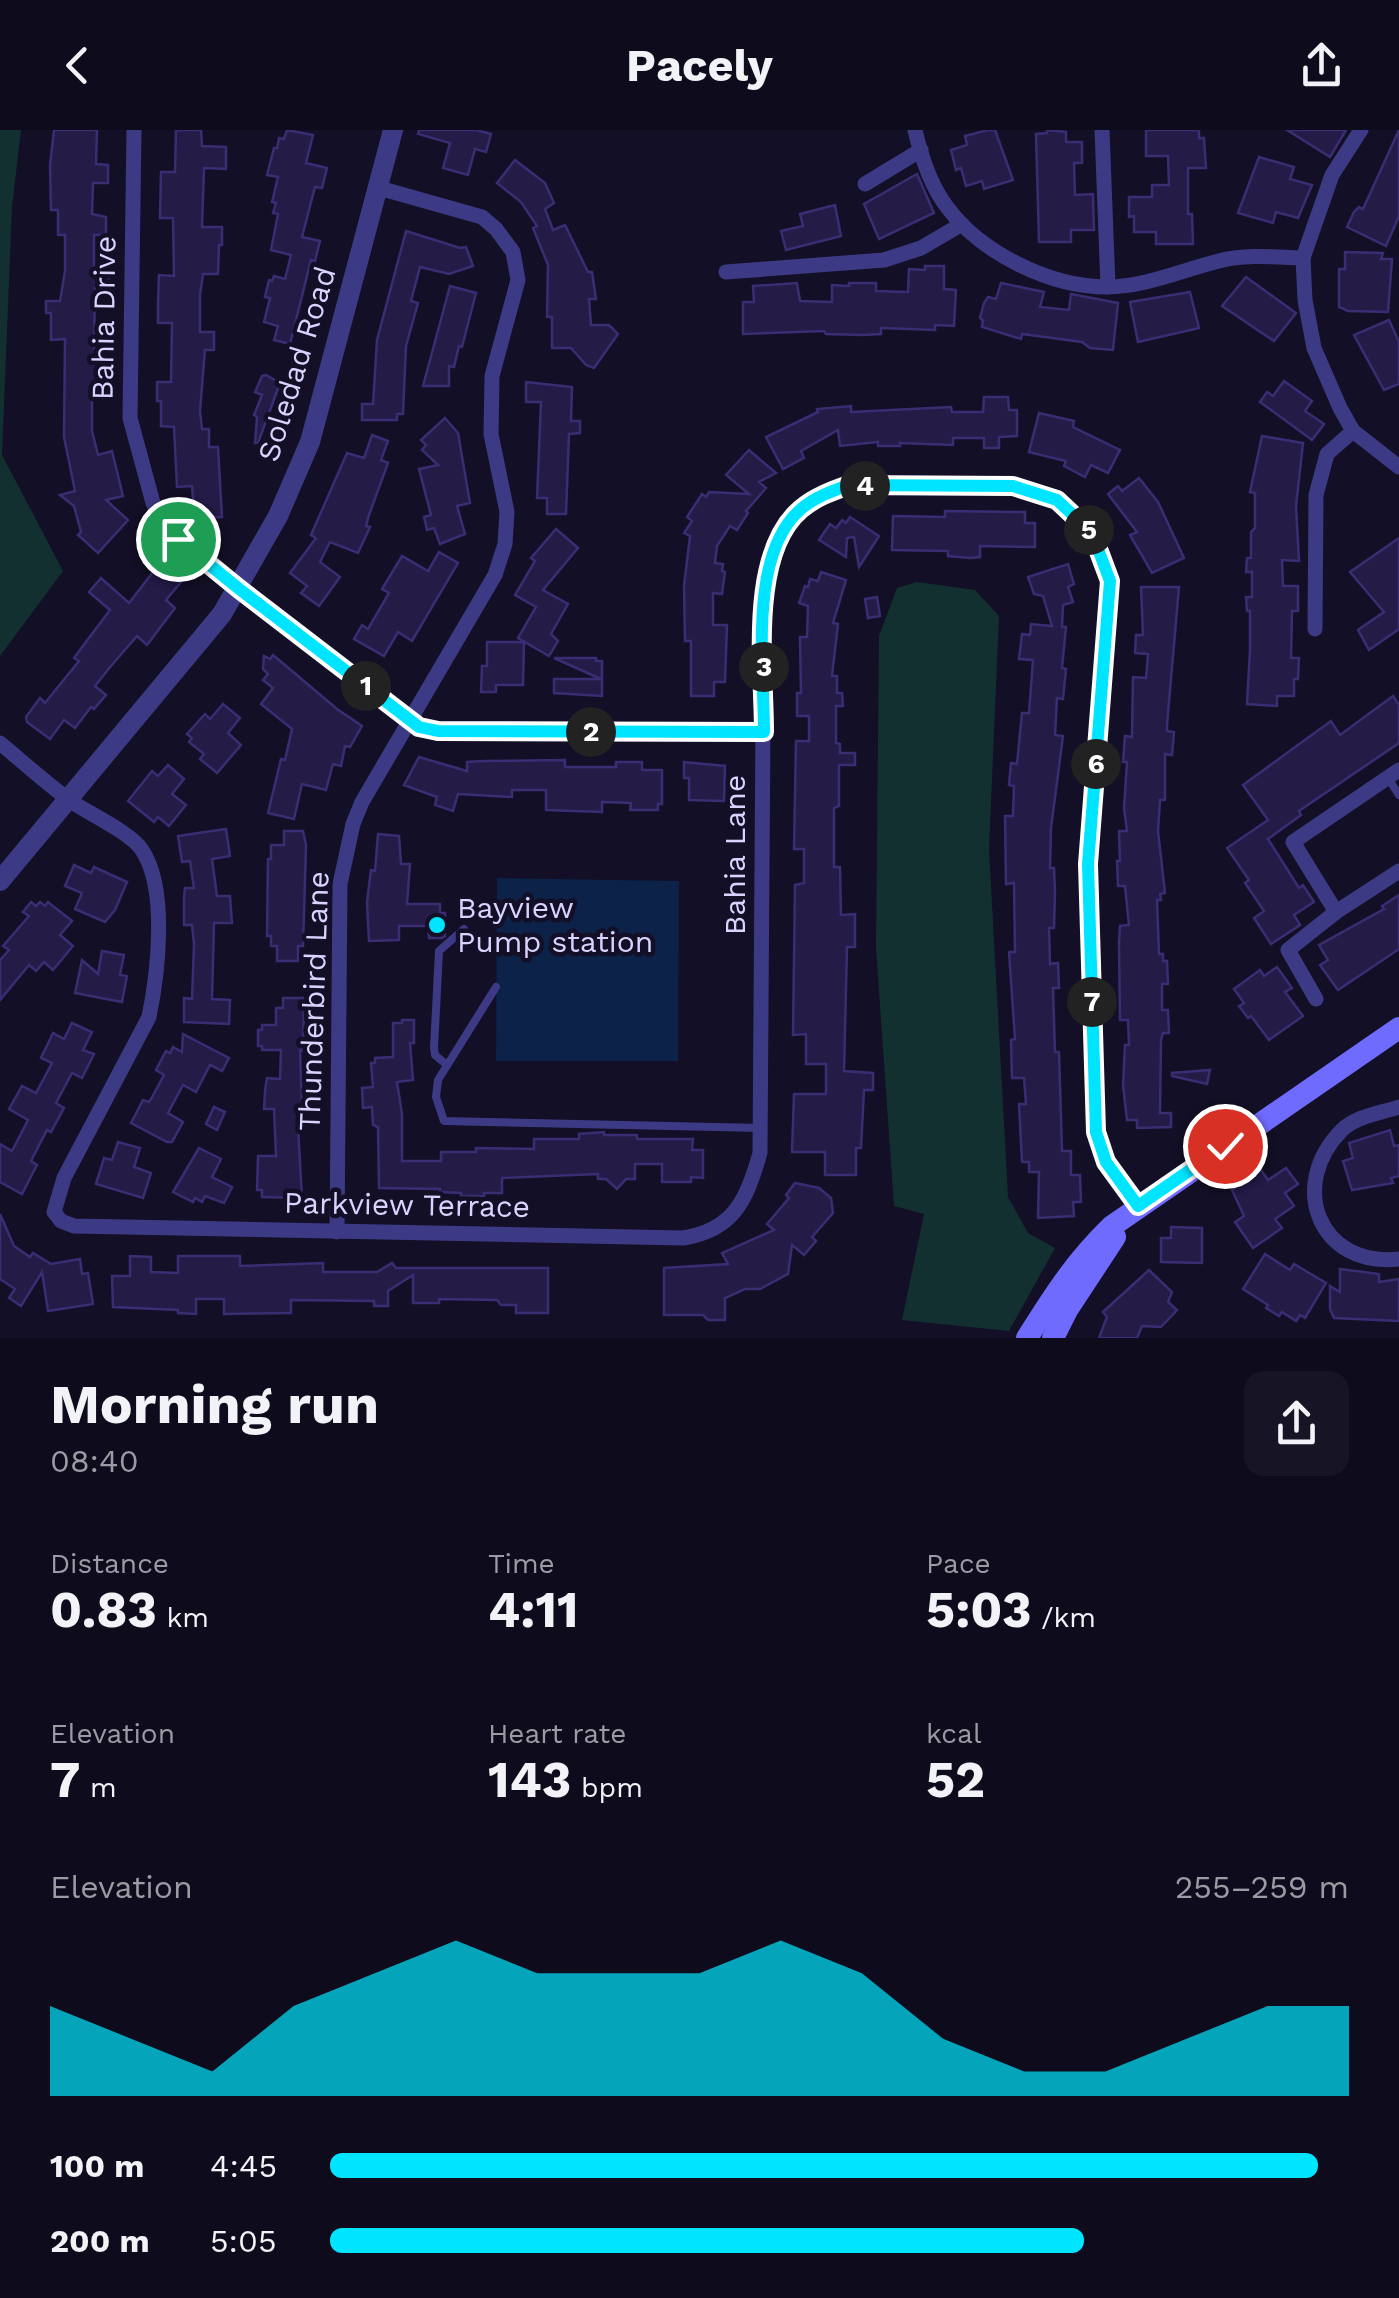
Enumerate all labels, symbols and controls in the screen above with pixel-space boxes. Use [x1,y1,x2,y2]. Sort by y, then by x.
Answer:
icon: back [50,38,105,93]
icon: share [1294,38,1349,93]
text: Pacely [626,39,773,92]
street label: Bahia Drive [85,236,122,400]
street label: Soledad Road [250,262,343,465]
pin: 4 [840,461,890,511]
text: 4 [856,469,874,502]
pin [136,497,221,582]
pin: 5 [1064,505,1114,555]
icon: arrive [151,512,206,567]
text: 5 [1081,513,1097,546]
pin: 3 [739,642,789,692]
text: 3 [756,650,772,683]
pin: 1 [341,661,391,711]
text: 1 [360,669,372,702]
pin: 2 [566,707,616,757]
text: 2 [583,715,599,748]
pin: 6 [1071,739,1121,789]
text: 6 [1087,747,1105,780]
street label: Bahia Lane [717,775,752,935]
street label: Thunderbird Lane [291,870,336,1131]
place label: Bayview Pump station [457,890,653,959]
marker: Bayview Pump station [426,914,448,936]
pin: 7 [1067,977,1117,1027]
text: 7 [1083,985,1101,1018]
pin [1183,1104,1268,1189]
icon: check [1198,1119,1253,1174]
street label: Parkview Terrace [284,1185,530,1224]
button: share [1244,1371,1349,1476]
text: Morning run [50,1372,379,1436]
text: 08:40 [50,1442,139,1480]
text: Distance [50,1547,169,1580]
text: Time [488,1547,555,1580]
text: Pace [926,1547,991,1580]
text: 0.83 [50,1580,157,1639]
text: 4:11 [488,1580,579,1639]
text: 5:03 [926,1580,1032,1639]
text: km [157,1601,209,1634]
text: /km [1032,1601,1096,1634]
text: Elevation [50,1717,175,1750]
text: Heart rate [488,1717,626,1750]
text: kcal [926,1717,981,1750]
text: 7 [50,1750,80,1809]
text: 143 [488,1750,572,1809]
text: 52 [926,1750,985,1809]
text: m [80,1771,117,1804]
text: bpm [572,1771,643,1804]
text: Elevation [50,1868,193,1906]
text: 255–259 m [1175,1868,1349,1906]
text: 100 m [50,2147,144,2185]
text: 4:45 [210,2147,277,2185]
text: 200 m [50,2222,150,2260]
text: 5:05 [210,2222,277,2260]

